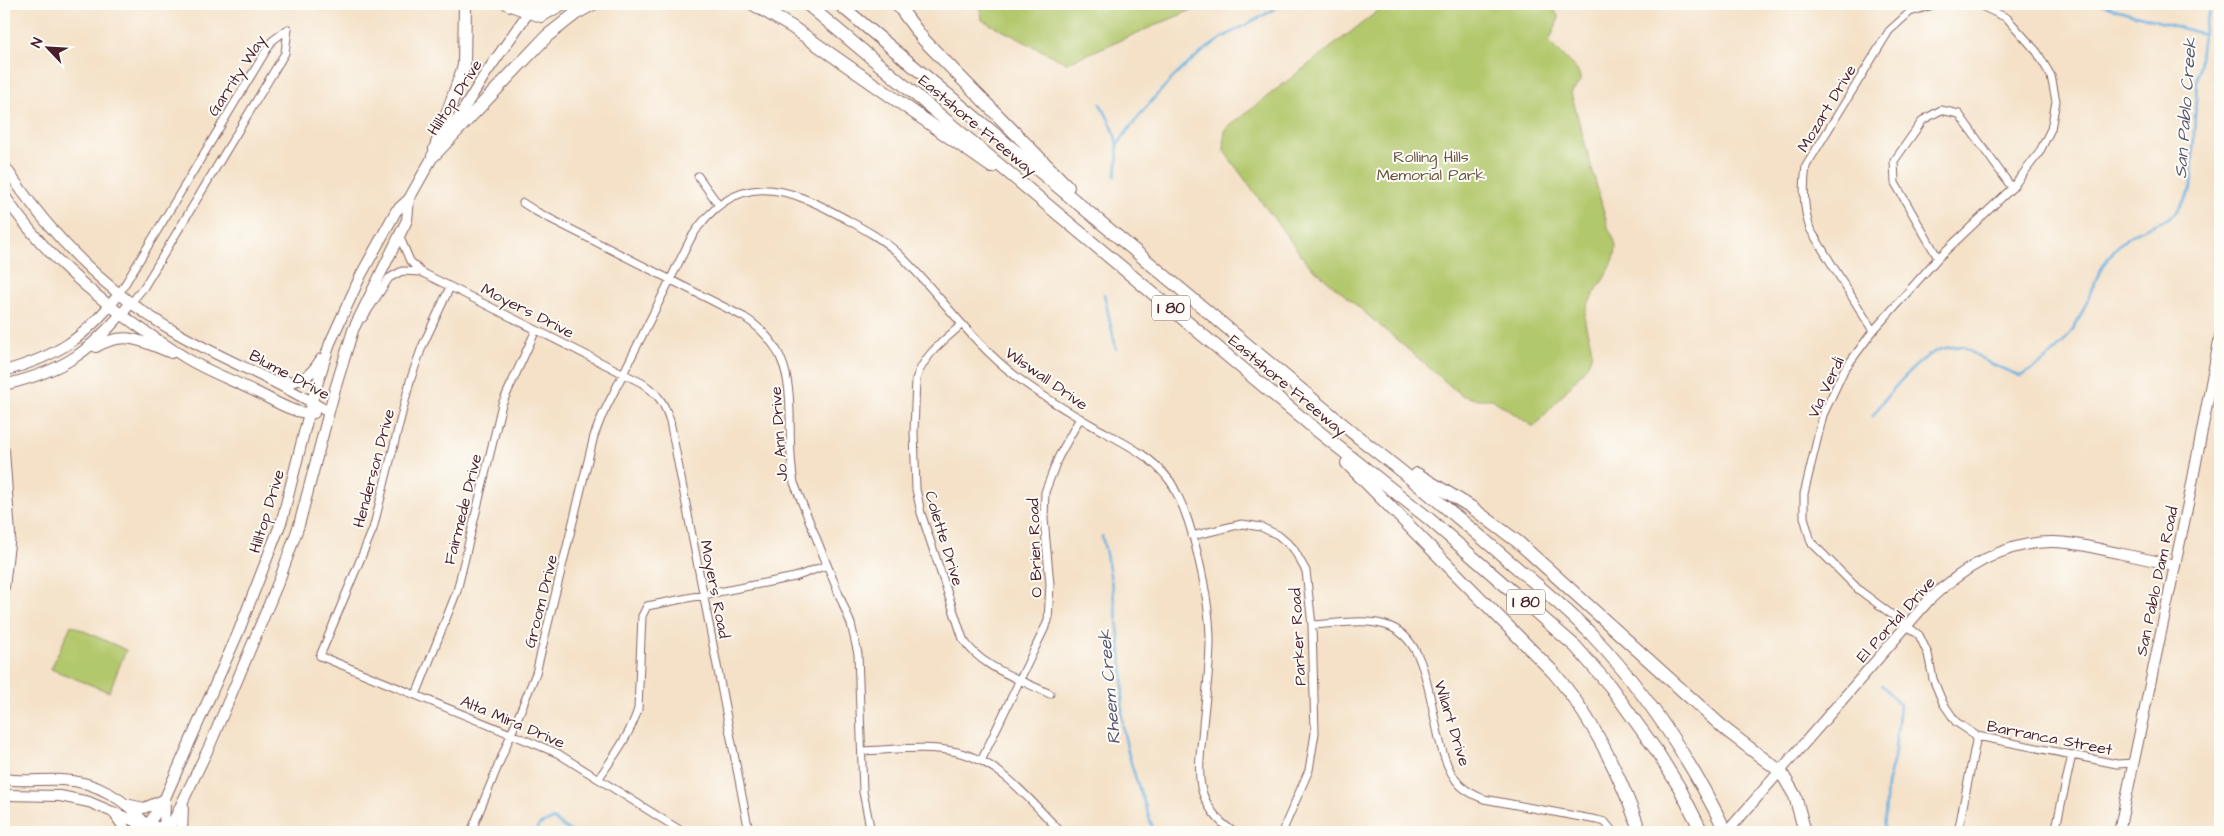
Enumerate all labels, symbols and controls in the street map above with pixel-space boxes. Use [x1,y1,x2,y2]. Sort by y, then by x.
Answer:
north arrow [22,22,72,72]
street label: Garrity Way [202,30,272,121]
text: N [26,35,48,51]
water label: San Pablo Creek [2168,36,2203,179]
street label: Hilltop Drive [422,55,488,140]
street label: Mozart Drive [1792,60,1862,156]
street label: Eastshore Freeway [913,70,1041,183]
park label: Rolling Hills Memorial Park [1377,146,1486,186]
street label: Moyers Drive [477,278,578,345]
road number: I 80 [1152,296,1190,320]
street label: Eastshore Freeway [1223,330,1351,443]
street label: Wiswall Drive [1001,342,1093,416]
street label: Blume Drive [245,344,334,405]
street label: Via Verdi [1802,353,1850,422]
street label: Jo Ann Drive [765,385,793,482]
street label: Henderson Drive [348,406,400,530]
street label: Fairmede Drive [439,451,487,567]
street label: Hilltop Drive [244,466,290,556]
street label: Colette Drive [919,488,969,589]
street label: O Brien Road [1022,498,1048,598]
street label: San Pablo Dam Road [2130,504,2184,658]
street label: Moyers Road [694,538,735,640]
street label: Groom Drive [519,552,563,650]
street label: El Portal Drive [1851,572,1940,667]
street label: Parker Road [1284,588,1312,686]
road number: I 80 [1507,590,1545,614]
water label: Rheem Creek [1092,627,1127,746]
street label: Wilart Drive [1429,678,1476,769]
street label: Alta Mira Drive [457,690,568,754]
street label: Barranca Street [1985,715,2115,761]

